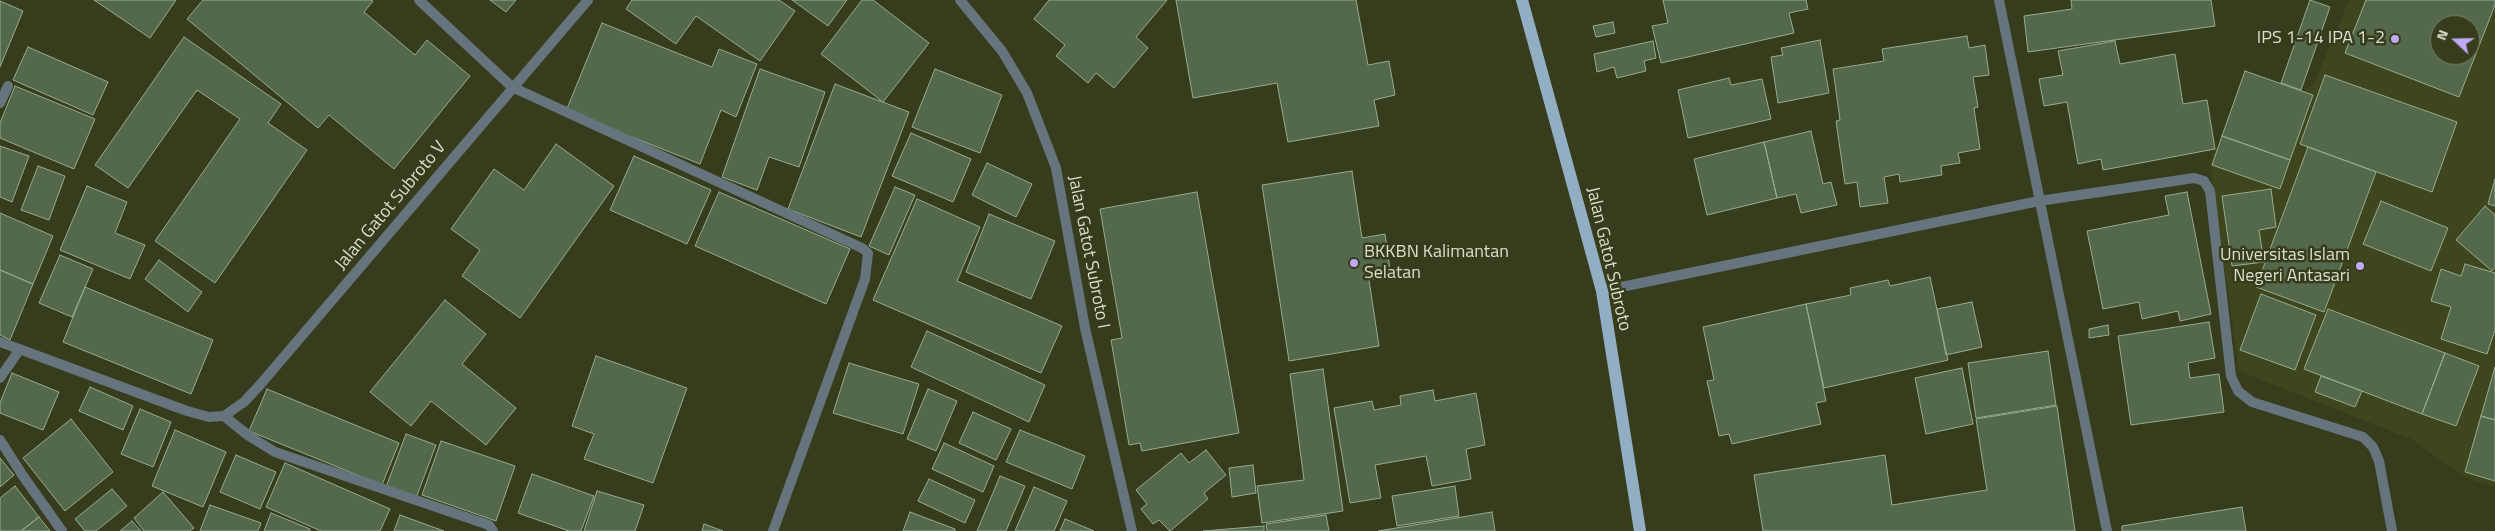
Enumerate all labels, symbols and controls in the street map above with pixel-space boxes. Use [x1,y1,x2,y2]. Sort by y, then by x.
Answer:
north arrow [2430,15,2480,65]
text: N [2430,27,2453,43]
place label: IPS 1-14 IPA 1-2 [2257,28,2385,50]
marker: IPS 1-14 IPA 1-2 [2389,33,2401,45]
street label: Jalan Gatot Subroto V [331,137,451,275]
street label: Jalan Gatot Subroto I [1063,174,1113,330]
street label: Jalan Gatot Subroto [1581,185,1635,333]
place label: BKKBN Kalimantan Selatan [1364,242,1509,284]
place label: Universitas Islam Negeri Antasari [2220,245,2350,288]
marker: BKKBN Kalimantan Selatan [1348,257,1360,269]
marker: Universitas Islam Negeri Antasari [2354,260,2366,272]

